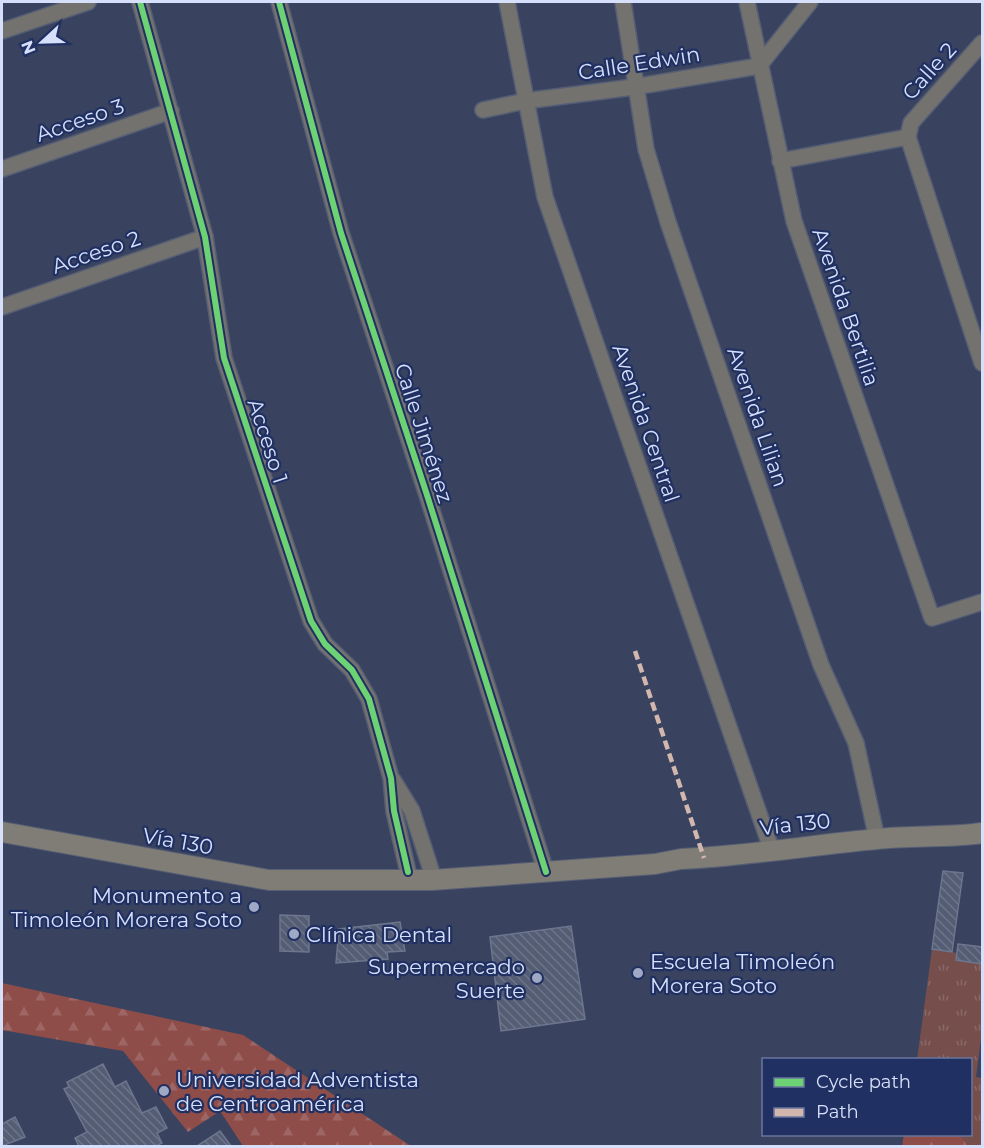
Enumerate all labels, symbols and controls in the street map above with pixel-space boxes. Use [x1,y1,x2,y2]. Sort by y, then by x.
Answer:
north arrow [12,12,72,72]
street label: Calle 2 [897,37,961,105]
text: N [17,38,40,57]
street label: Calle Edwin [576,41,702,85]
street label: Acceso 3 [33,93,127,147]
street label: Acceso 2 [49,225,144,279]
street label: Avenida Bertilia [807,225,885,389]
street label: Avenida Central [607,341,685,505]
street label: Avenida Lilian [722,344,794,490]
street label: Calle Jiménez [390,360,458,506]
street label: Acceso 1 [243,396,293,486]
street label: Vía 130 [758,808,832,840]
street label: Vía 130 [141,823,215,859]
place label: Monumento a Timoleón Morera Soto [11,883,242,932]
marker: Monumento a Timoleón Morera Soto [247,900,261,914]
place label: Clínica Dental [306,922,452,947]
marker: Clínica Dental [287,927,301,941]
place label: Escuela Timoleón Morera Soto [650,949,835,998]
place label: Supermercado Suerte [368,954,525,1003]
marker: Escuela Timoleón Morera Soto [631,966,645,980]
marker: Supermercado Suerte [530,971,544,985]
legend [762,1058,972,1136]
place label: Universidad Adventista de Centroamérica [176,1067,419,1116]
text: Cycle path [816,1071,911,1093]
marker: Universidad Adventista de Centroamérica [157,1084,171,1098]
text: Path [816,1101,859,1123]

